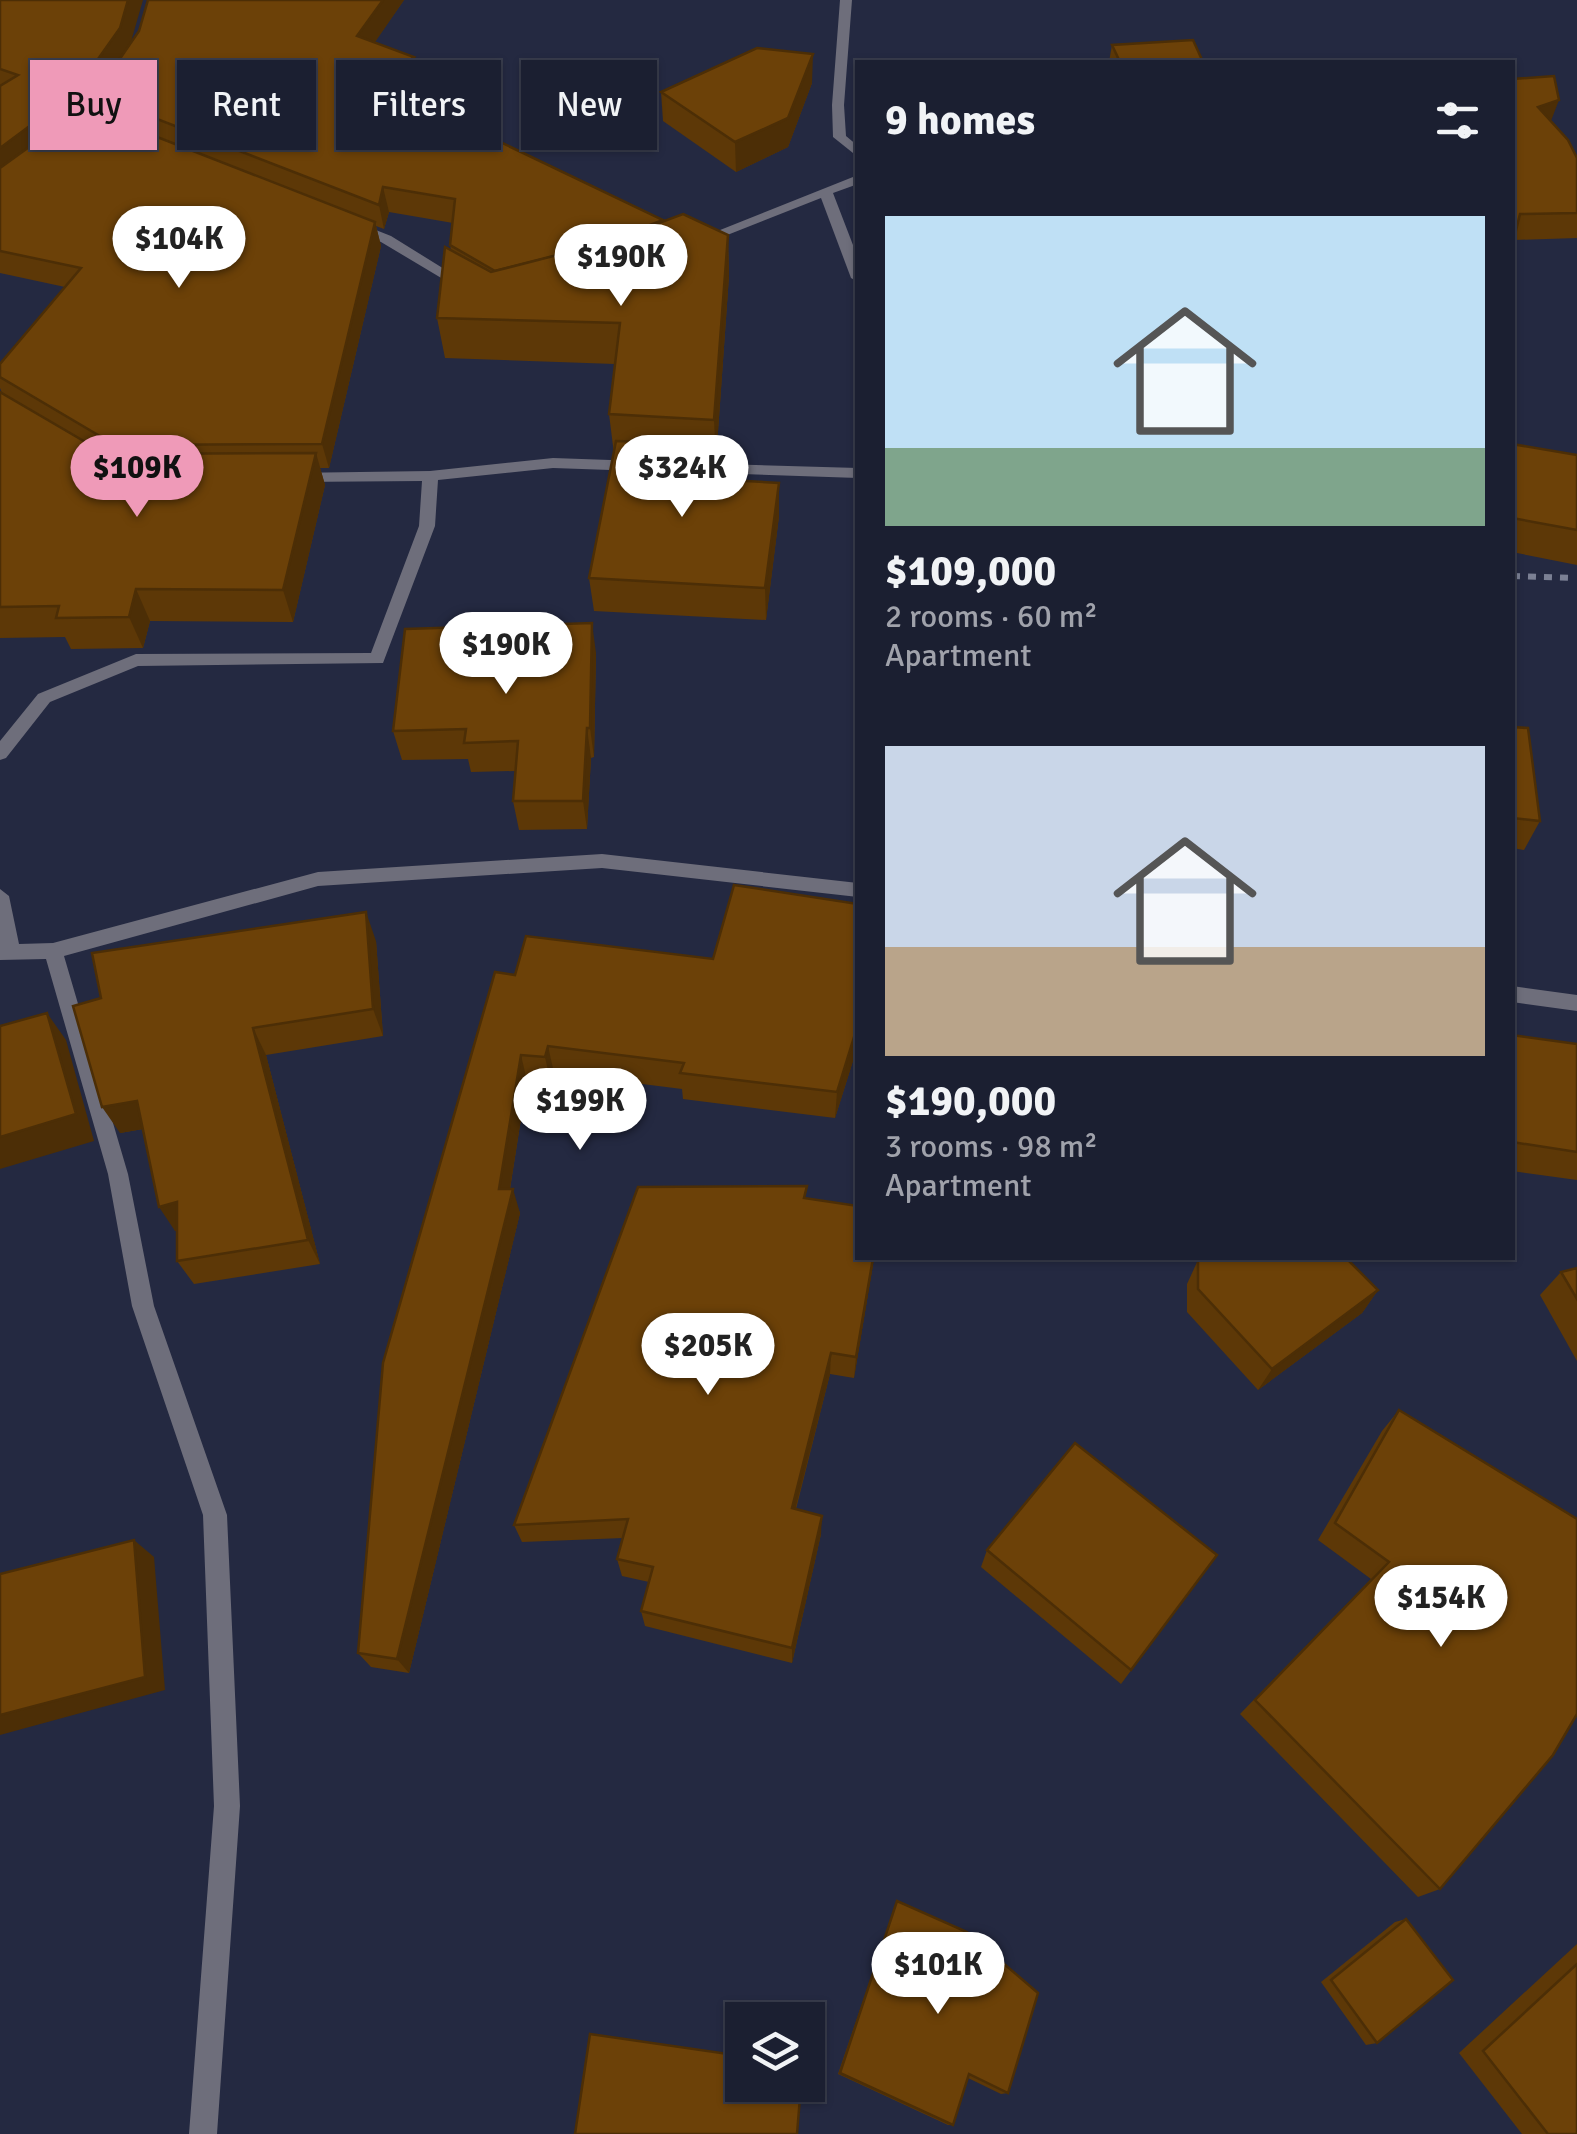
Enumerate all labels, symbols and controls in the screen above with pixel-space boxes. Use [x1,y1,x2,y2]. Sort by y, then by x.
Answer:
chip: Buy [30,60,157,150]
chip: Rent [177,60,316,150]
chip: Filters [336,60,501,150]
chip: New [521,60,657,150]
icon: filters [1430,93,1485,148]
text: 9 homes [885,95,1035,146]
pin: $104K [109,206,249,291]
text: $104K [135,219,223,258]
pin: $190K [551,224,691,309]
text: $190K [577,237,665,276]
icon: home [1095,281,1275,461]
pin: $109K [67,435,207,520]
pin: $324K [612,435,752,520]
text: $109K [93,448,181,487]
text: $324K [638,448,726,487]
text: $109,000 [885,546,1056,597]
text: 2 rooms · 60 m² [885,597,1098,636]
pin: $190K [436,612,576,697]
text: $190K [462,625,550,664]
text: Apartment [885,636,1032,675]
icon: home [1095,811,1275,991]
pin: $199K [510,1068,650,1153]
text: $190,000 [885,1076,1056,1127]
text: $199K [536,1081,624,1120]
text: 3 rooms · 98 m² [885,1127,1098,1166]
text: Apartment [885,1166,1032,1205]
pin: $205K [638,1313,778,1398]
text: $205K [664,1326,752,1365]
pin: $154K [1371,1565,1511,1650]
text: $154K [1397,1578,1485,1617]
pin: $101K [868,1932,1008,2017]
text: $101K [894,1945,982,1984]
map controls [725,2002,825,2102]
button: layers [725,2002,825,2102]

